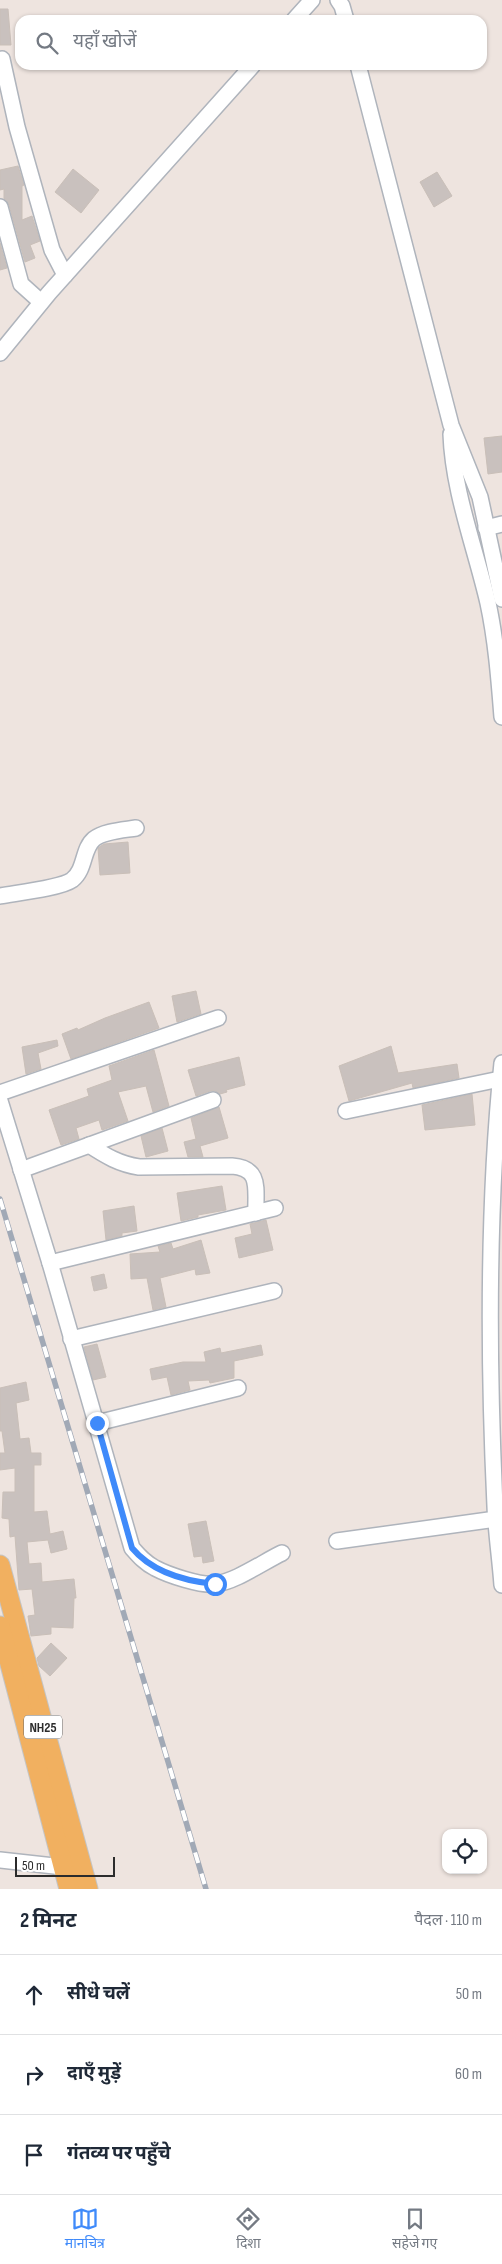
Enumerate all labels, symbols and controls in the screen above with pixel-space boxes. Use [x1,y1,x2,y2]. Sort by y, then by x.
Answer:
search box [15,15,487,70]
icon: search [33,29,61,57]
text: यहाँ खोजें [73,30,137,53]
route end [86,1412,109,1435]
route start [204,1573,227,1596]
road number: NH25 [24,1715,62,1738]
map controls [442,1829,487,1874]
button: locate [442,1829,487,1874]
scale bar [15,1854,115,1877]
text: 50 m [22,1857,45,1874]
text: 2 मिनट [20,1908,77,1933]
text: पैदल · 110 m [414,1911,482,1930]
icon: ahead [20,1981,48,2009]
text: सीधे चलें [67,1982,130,2005]
text: 50 m [456,1985,482,2004]
icon: right [20,2061,48,2089]
text: दाएँ मुड़ें [67,2062,121,2085]
text: 60 m [455,2065,482,2084]
icon: arrive [20,2141,48,2169]
text: गंतव्य पर पहुँचे [67,2142,171,2165]
tab: मानचित्र [65,2205,105,2254]
tab: दिशा [234,2205,262,2254]
tab: सहेजे गए [392,2205,437,2254]

